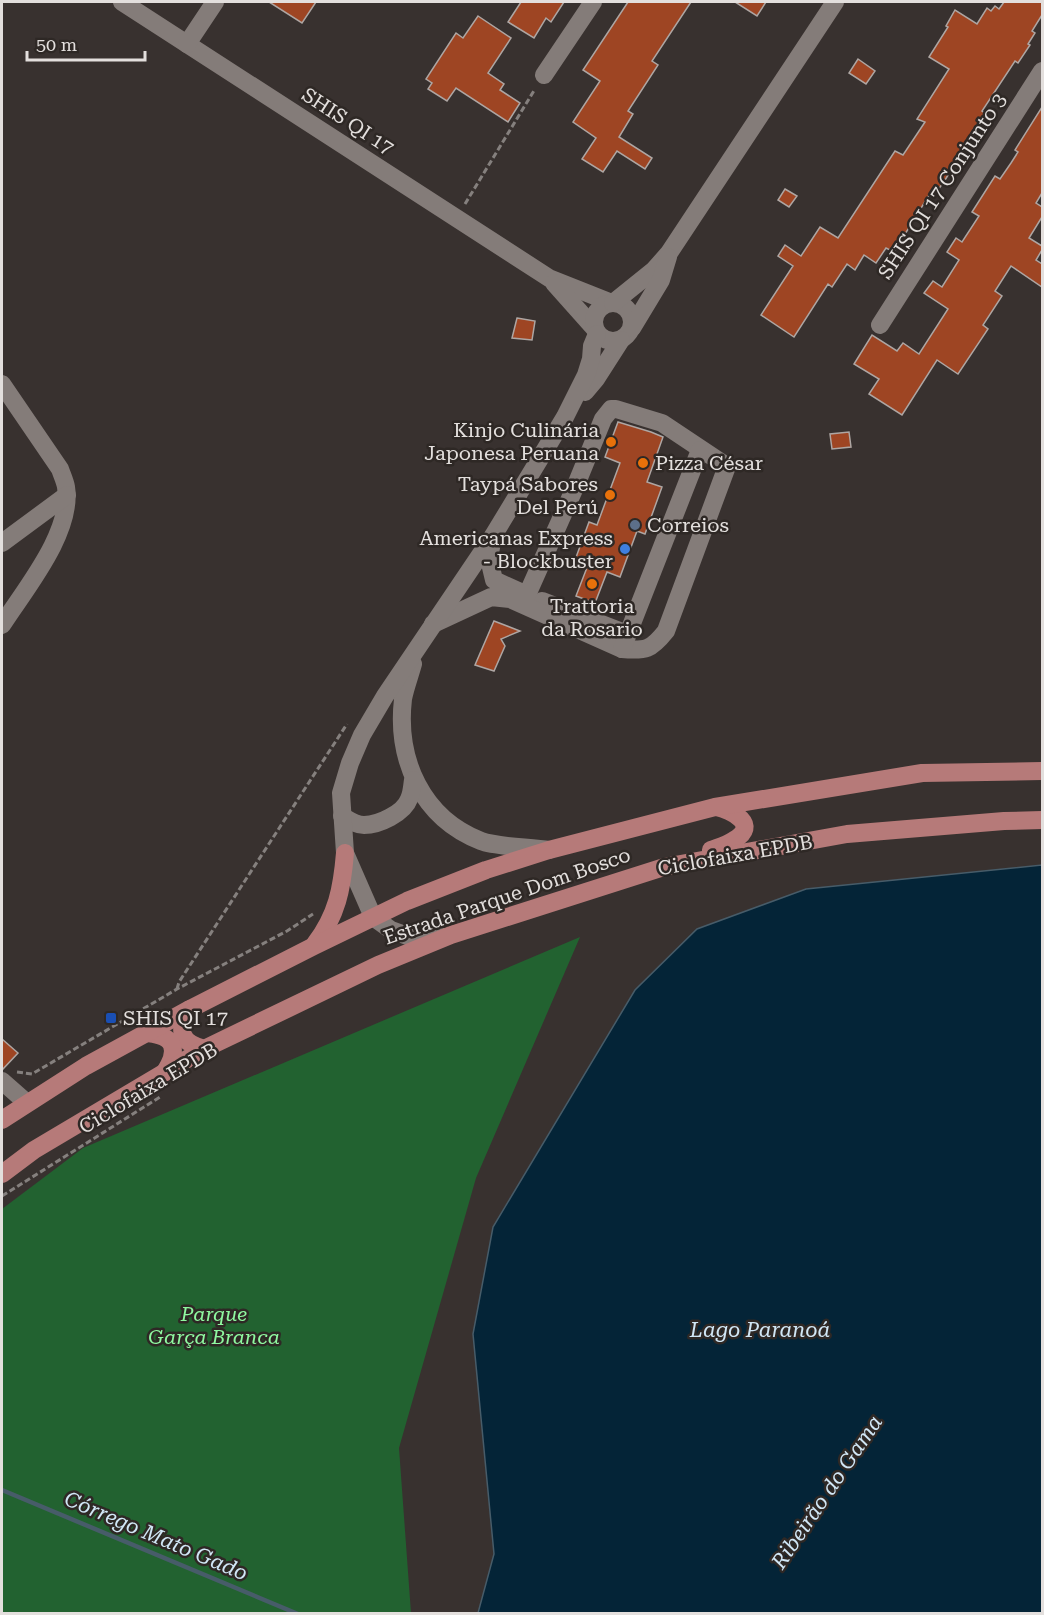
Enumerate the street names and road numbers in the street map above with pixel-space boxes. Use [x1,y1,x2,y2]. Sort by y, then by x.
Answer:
street label: SHIS QI 17 [297,82,399,160]
street label: SHIS QI 17 Conjunto 3 [873,89,1011,283]
street label: Ciclofaixa EPDB [656,830,814,880]
street label: Estrada Parque Dom Bosco [380,842,634,950]
street label: Ciclofaixa EPDB [75,1037,221,1139]

